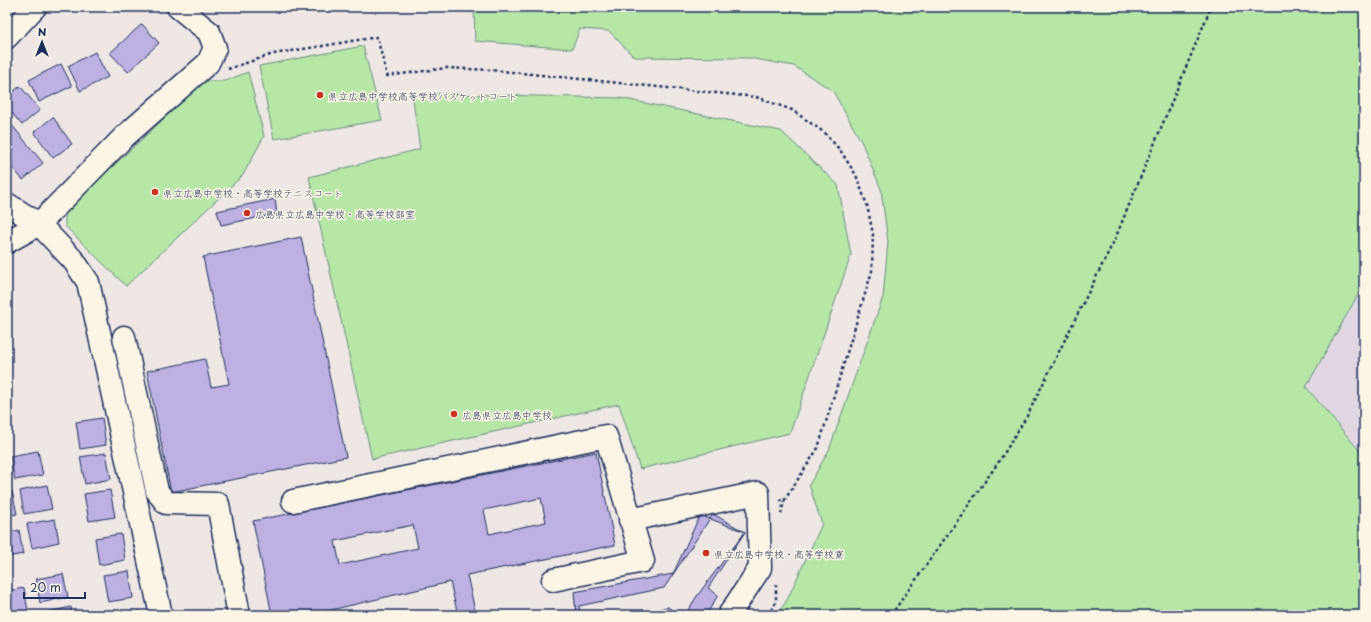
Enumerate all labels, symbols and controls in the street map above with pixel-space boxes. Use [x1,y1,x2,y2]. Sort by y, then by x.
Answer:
north arrow [22,22,62,62]
text: N [38,23,47,40]
place label: 県立広島中学校高等学校バスケットコート [328,88,518,103]
marker: 県立広島中学校高等学校バスケットコート [315,90,325,100]
place label: 県立広島中学校・高等学校テニスコート [163,185,343,200]
marker: 県立広島中学校・高等学校テニスコート [150,187,160,197]
place label: 広島県立広島中学校・高等学校部室 [255,206,415,221]
marker: 広島県立広島中学校・高等学校部室 [242,208,252,218]
place label: 広島県立広島中学校 [462,407,552,422]
marker: 広島県立広島中学校 [449,409,459,419]
place label: 県立広島中学校・高等学校寮 [714,546,844,561]
marker: 県立広島中学校・高等学校寮 [701,548,711,558]
scale bar [24,574,85,600]
text: 20 m [30,578,61,596]

